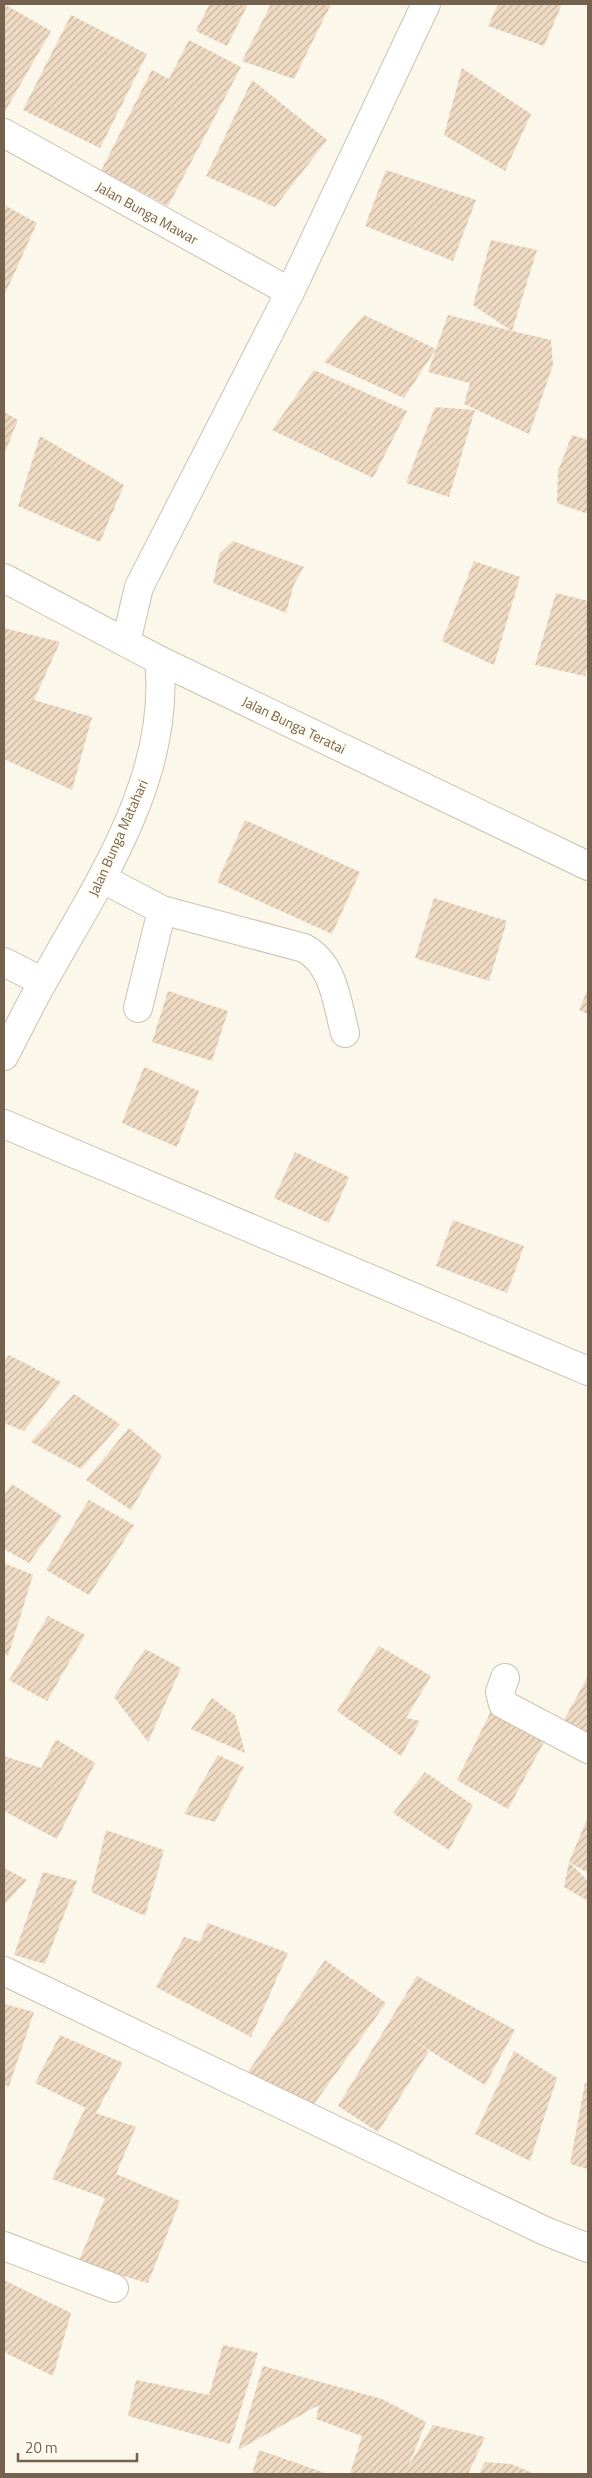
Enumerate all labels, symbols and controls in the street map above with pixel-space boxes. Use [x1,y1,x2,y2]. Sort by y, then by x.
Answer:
street label: Jalan Bunga Mawar [92,176,202,249]
street label: Jalan Bunga Teratai [239,690,350,759]
street label: Jalan Bunga Matahari [82,776,153,900]
scale bar [18,2430,136,2462]
text: 20 m [25,2436,58,2459]

